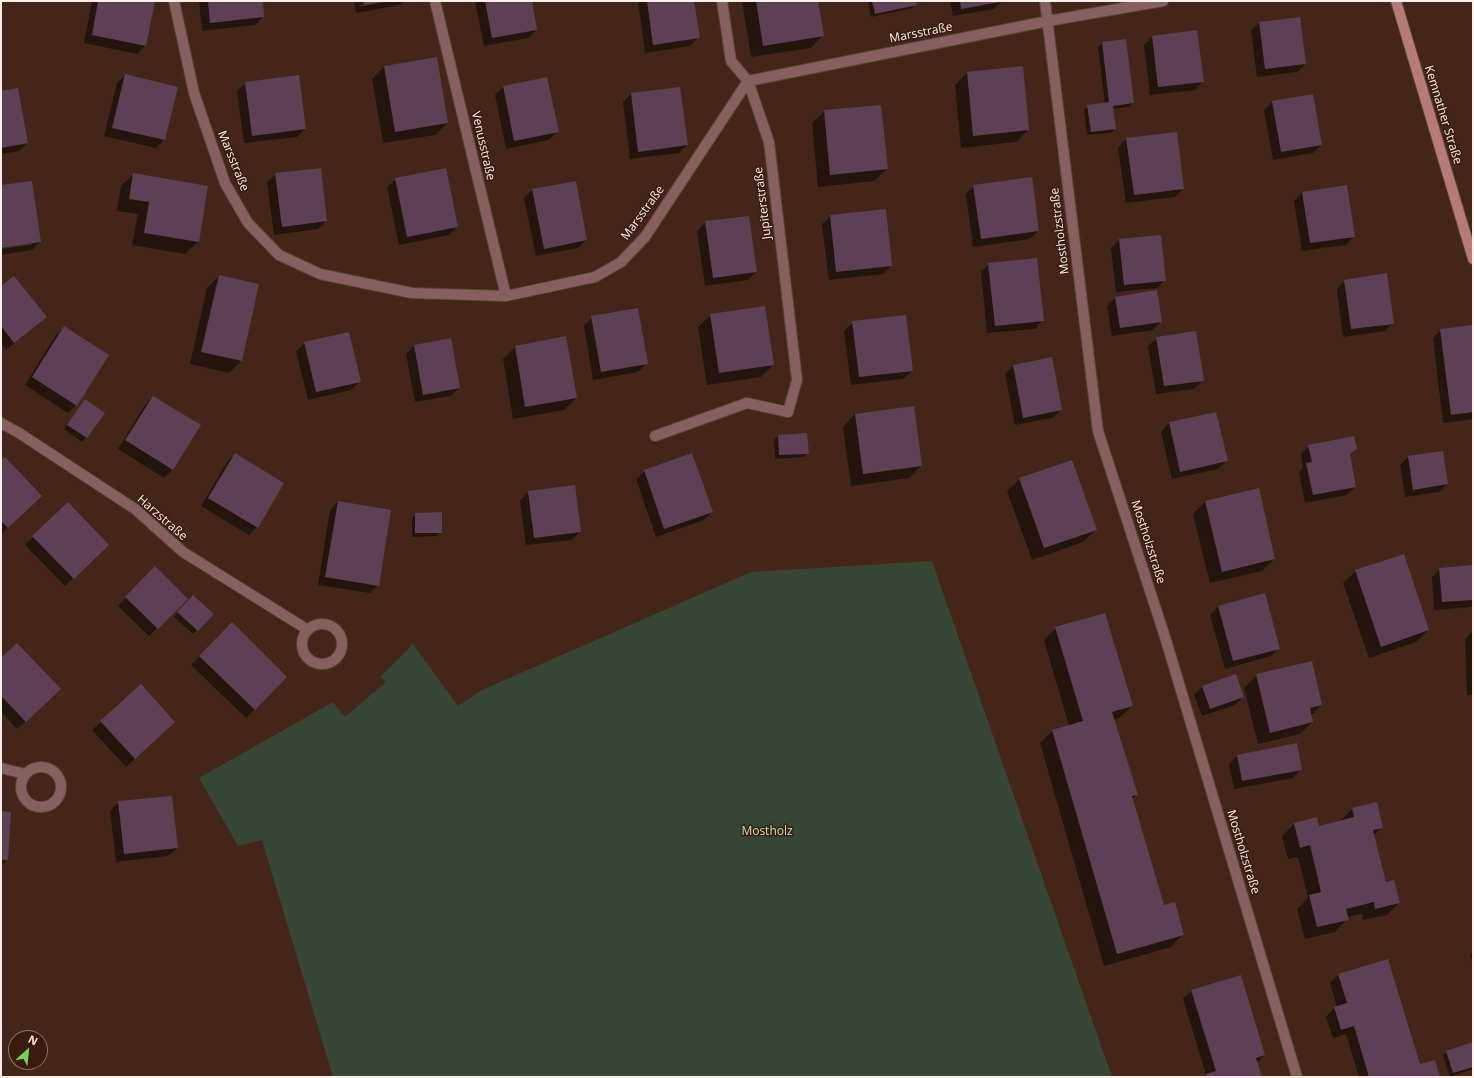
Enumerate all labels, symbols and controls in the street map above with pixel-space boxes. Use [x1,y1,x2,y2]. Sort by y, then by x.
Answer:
street label: Marsstraße [888,20,954,46]
street label: Kemnather Straße [1421,64,1465,166]
street label: Venusstraße [468,110,498,182]
street label: Marsstraße [214,129,252,193]
street label: Jupiterstraße [751,166,775,240]
street label: Marsstraße [618,183,668,243]
street label: Mostholzstraße [1048,187,1072,275]
street label: Harzstraße [134,492,190,544]
street label: Mostholzstraße [1128,498,1168,586]
street label: Mostholzstraße [1223,808,1263,896]
park label: Mostholz [741,825,793,839]
north arrow [8,1030,48,1070]
text: N [26,1031,41,1048]

